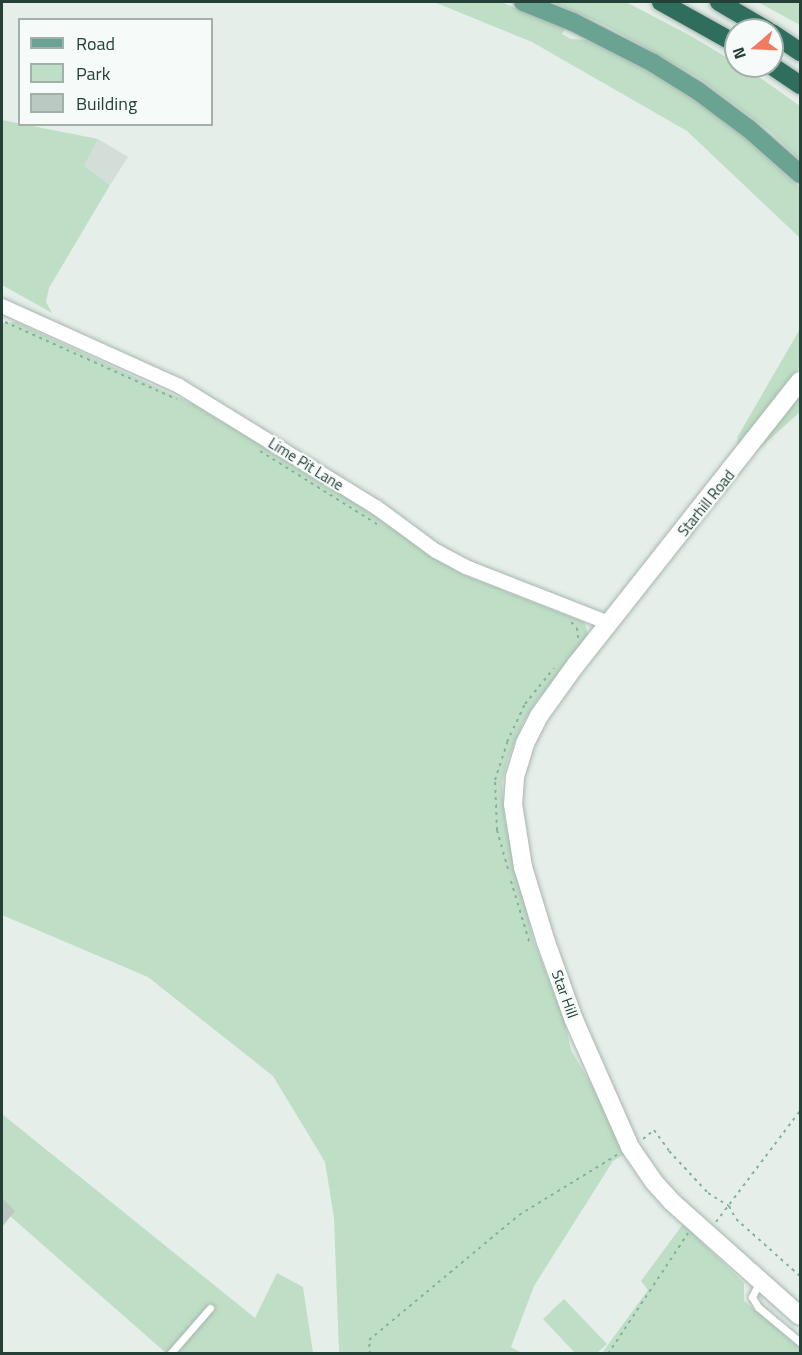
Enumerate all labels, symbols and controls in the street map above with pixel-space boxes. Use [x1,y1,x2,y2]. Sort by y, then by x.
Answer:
legend [18,18,213,126]
north arrow [724,18,784,78]
text: Road [76,30,115,57]
text: N [726,44,752,62]
text: Park [76,60,110,87]
text: Building [76,90,137,117]
street label: Lime Pit Lane [265,434,347,494]
street label: Starhill Road [674,466,738,540]
street label: Star Hill [548,968,582,1020]

